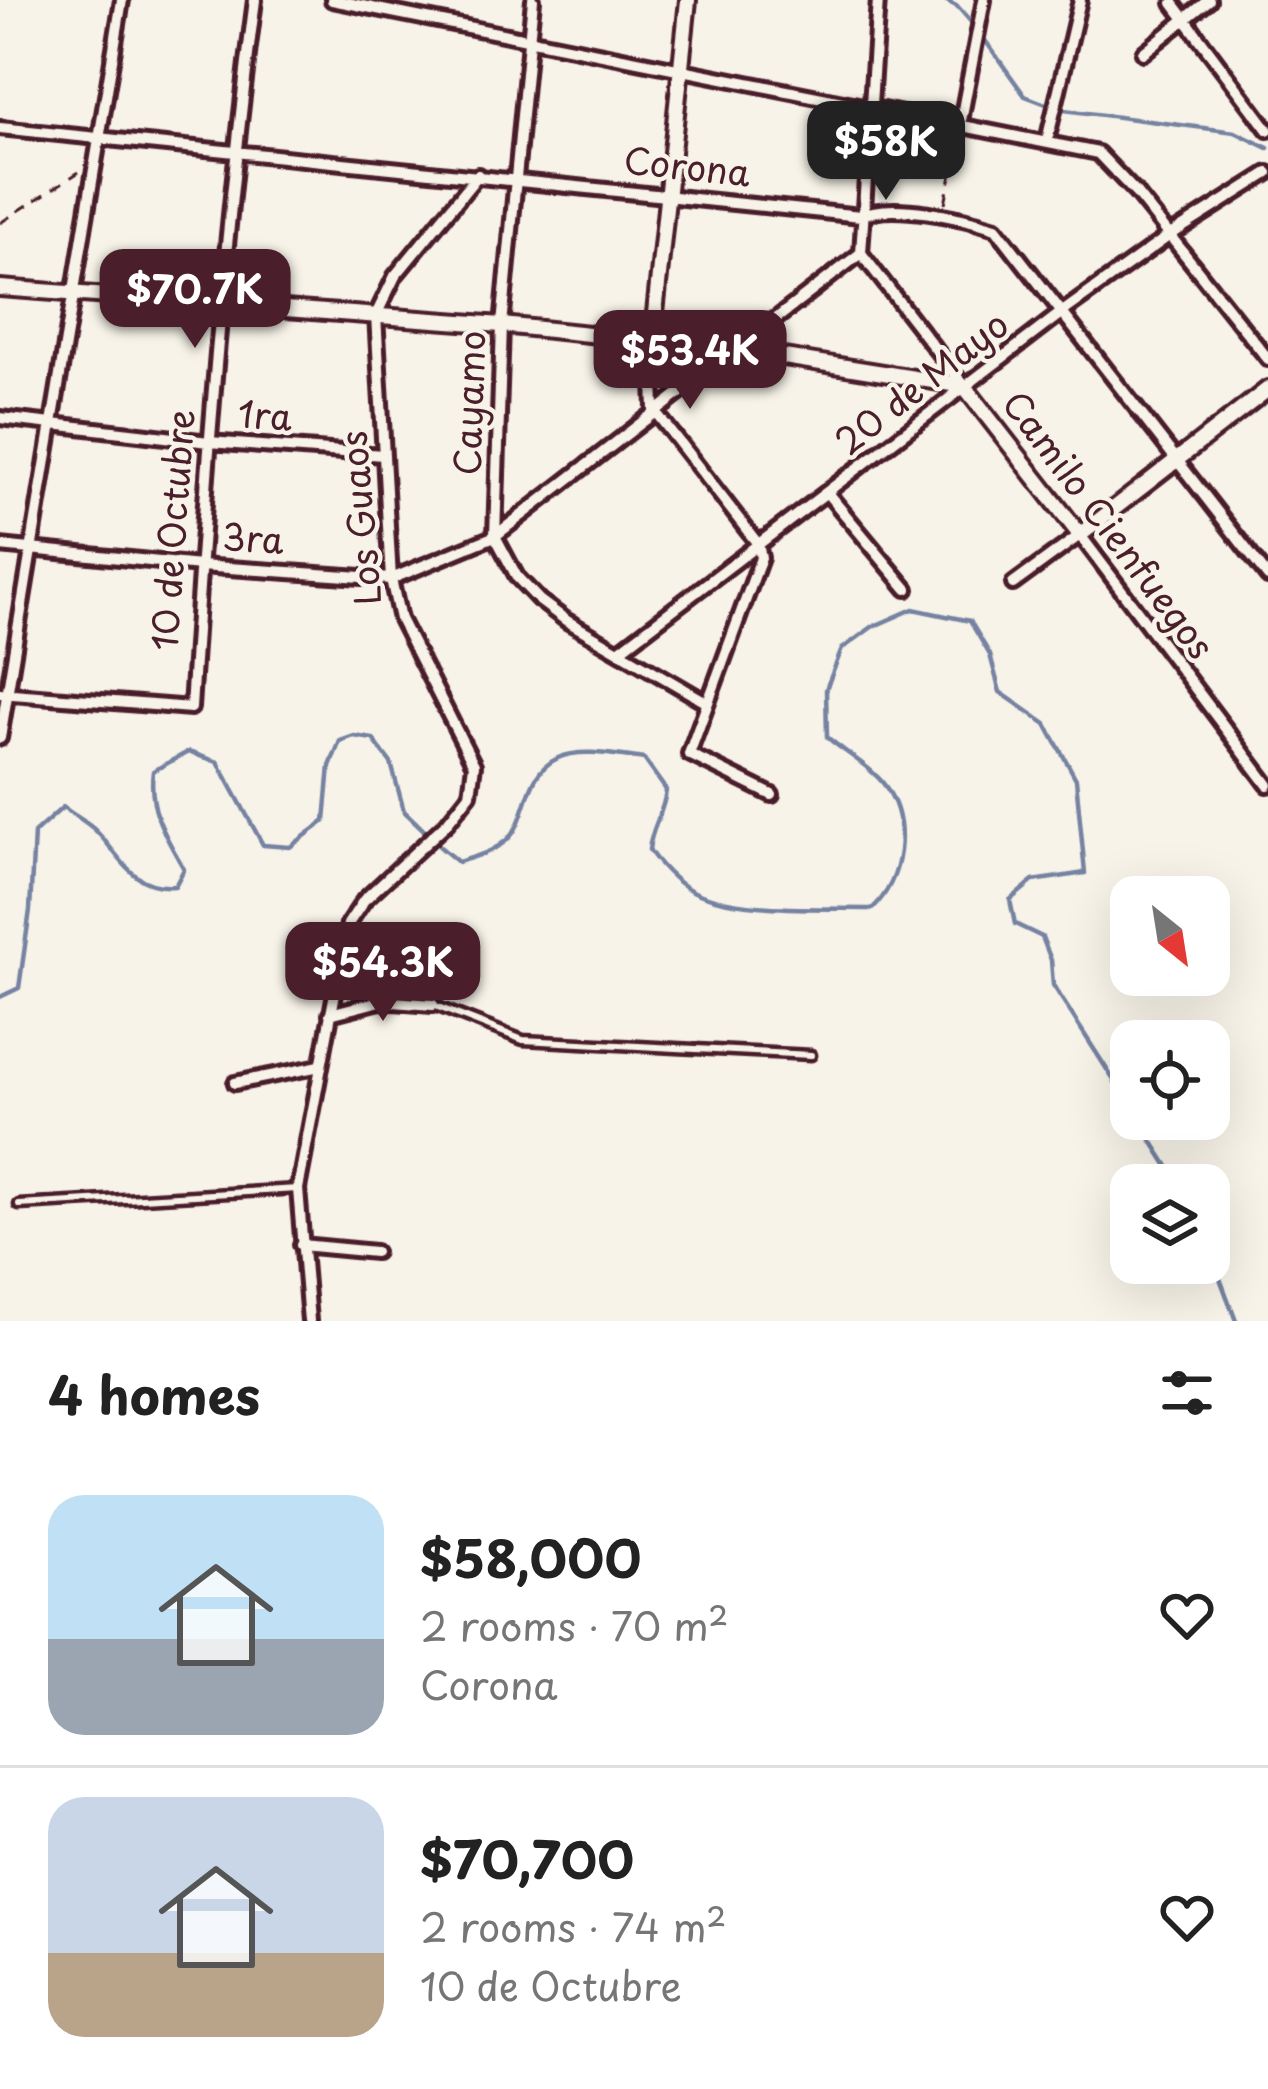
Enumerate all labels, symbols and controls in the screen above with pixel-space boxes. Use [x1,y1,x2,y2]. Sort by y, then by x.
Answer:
pin: $58K [815,101,957,203]
text: $58K [834,110,938,169]
street label: Corona [621,132,754,199]
pin: $70.7K [97,249,293,351]
text: $70.7K [127,258,263,317]
street label: 20 de Mayo [822,296,1019,467]
pin: $53.4K [592,310,788,412]
text: $53.4K [621,319,759,378]
street label: Cayamo [438,330,498,476]
street label: Camilo Cienfuegos [991,378,1229,669]
street label: 1ra [236,385,294,443]
street label: 10 de Octubre [136,407,206,652]
street label: Los Guaos [324,429,394,608]
street label: 3ra [220,508,286,566]
north arrow [1110,876,1230,996]
map controls [1110,876,1230,1284]
pin: $54.3K [285,922,481,1024]
text: $54.3K [312,931,454,990]
button: locate [1110,1020,1230,1140]
button: layers [1110,1164,1230,1284]
text: 4 homes [48,1355,260,1432]
icon: filters [1154,1360,1220,1426]
text: $58,000 [420,1518,641,1595]
icon: home [144,1543,288,1687]
icon: heart [1154,1582,1220,1648]
text: 2 rooms · 70 m² [420,1595,729,1654]
text: Corona [420,1654,557,1713]
text: $70,700 [420,1819,634,1896]
icon: home [144,1845,288,1989]
icon: heart [1154,1884,1220,1950]
text: 2 rooms · 74 m² [420,1896,727,1955]
text: 10 de Octubre [420,1955,682,2014]

